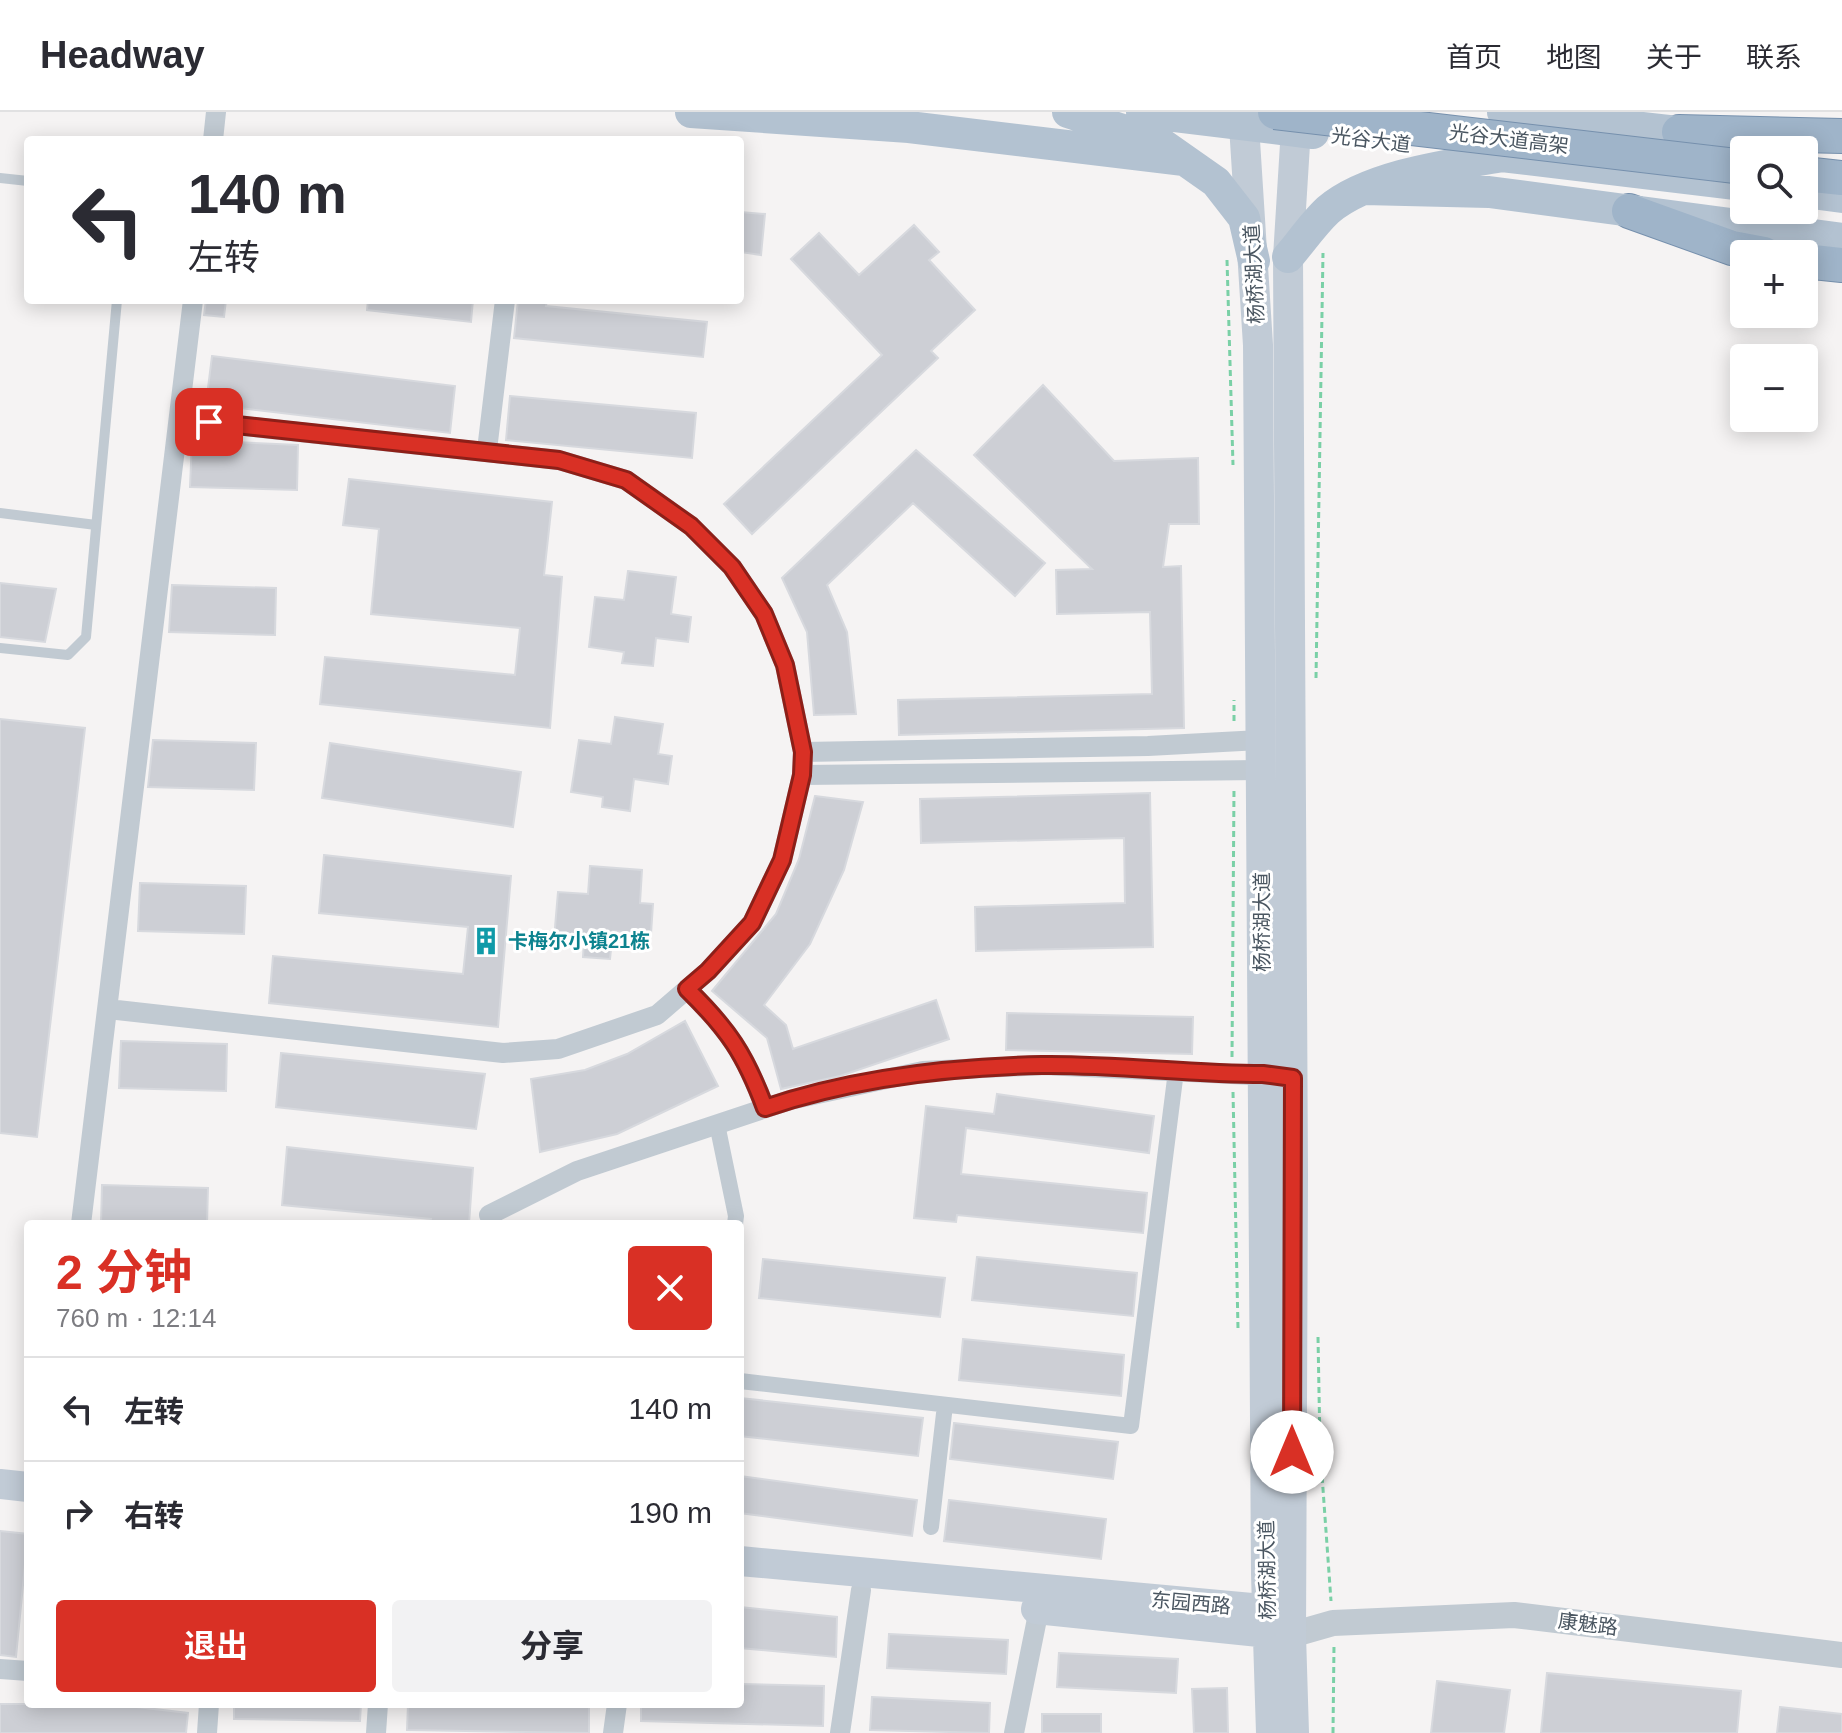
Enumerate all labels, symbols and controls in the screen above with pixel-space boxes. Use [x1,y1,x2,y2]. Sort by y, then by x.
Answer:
text: Headway [40,34,205,76]
text: 首页 [1446,42,1502,73]
text: 地图 [1546,42,1602,73]
text: 关于 [1646,42,1702,73]
text: 联系 [1746,42,1802,73]
street label: 光谷大道高架 [1448,121,1570,157]
street label: 光谷大道 [1330,124,1412,156]
map controls [1730,136,1818,432]
button: search [1730,136,1818,224]
text: 140 m [188,162,347,225]
icon: left [56,168,160,272]
street label: 杨桥湖大道 [1240,223,1268,325]
text: 左转 [188,237,260,278]
button: + [1730,240,1818,328]
button: − [1730,344,1818,432]
pin [175,388,243,456]
icon: arrive [187,400,231,444]
street label: 杨桥湖大道 [1251,872,1273,972]
building icon: 卡梅尔小镇21栋 [471,926,501,956]
place label: 卡梅尔小镇21栋 [508,930,650,952]
text: 2 分钟 [56,1246,192,1299]
button: close [628,1246,712,1330]
text: 760 m · 12:14 [56,1303,216,1333]
icon: left [56,1387,100,1431]
text: 140 m [629,1392,712,1425]
text: 左转 [124,1395,184,1428]
position arrow [1250,1410,1334,1494]
icon: right [56,1491,100,1535]
text: 190 m [629,1496,712,1529]
text: 右转 [124,1499,184,1532]
street label: 杨桥湖大道 [1255,1520,1279,1620]
street label: 东园西路 [1150,1589,1232,1617]
button: 退出 [56,1600,376,1692]
button: 分享 [392,1600,712,1692]
street label: 康魅路 [1557,1609,1619,1639]

